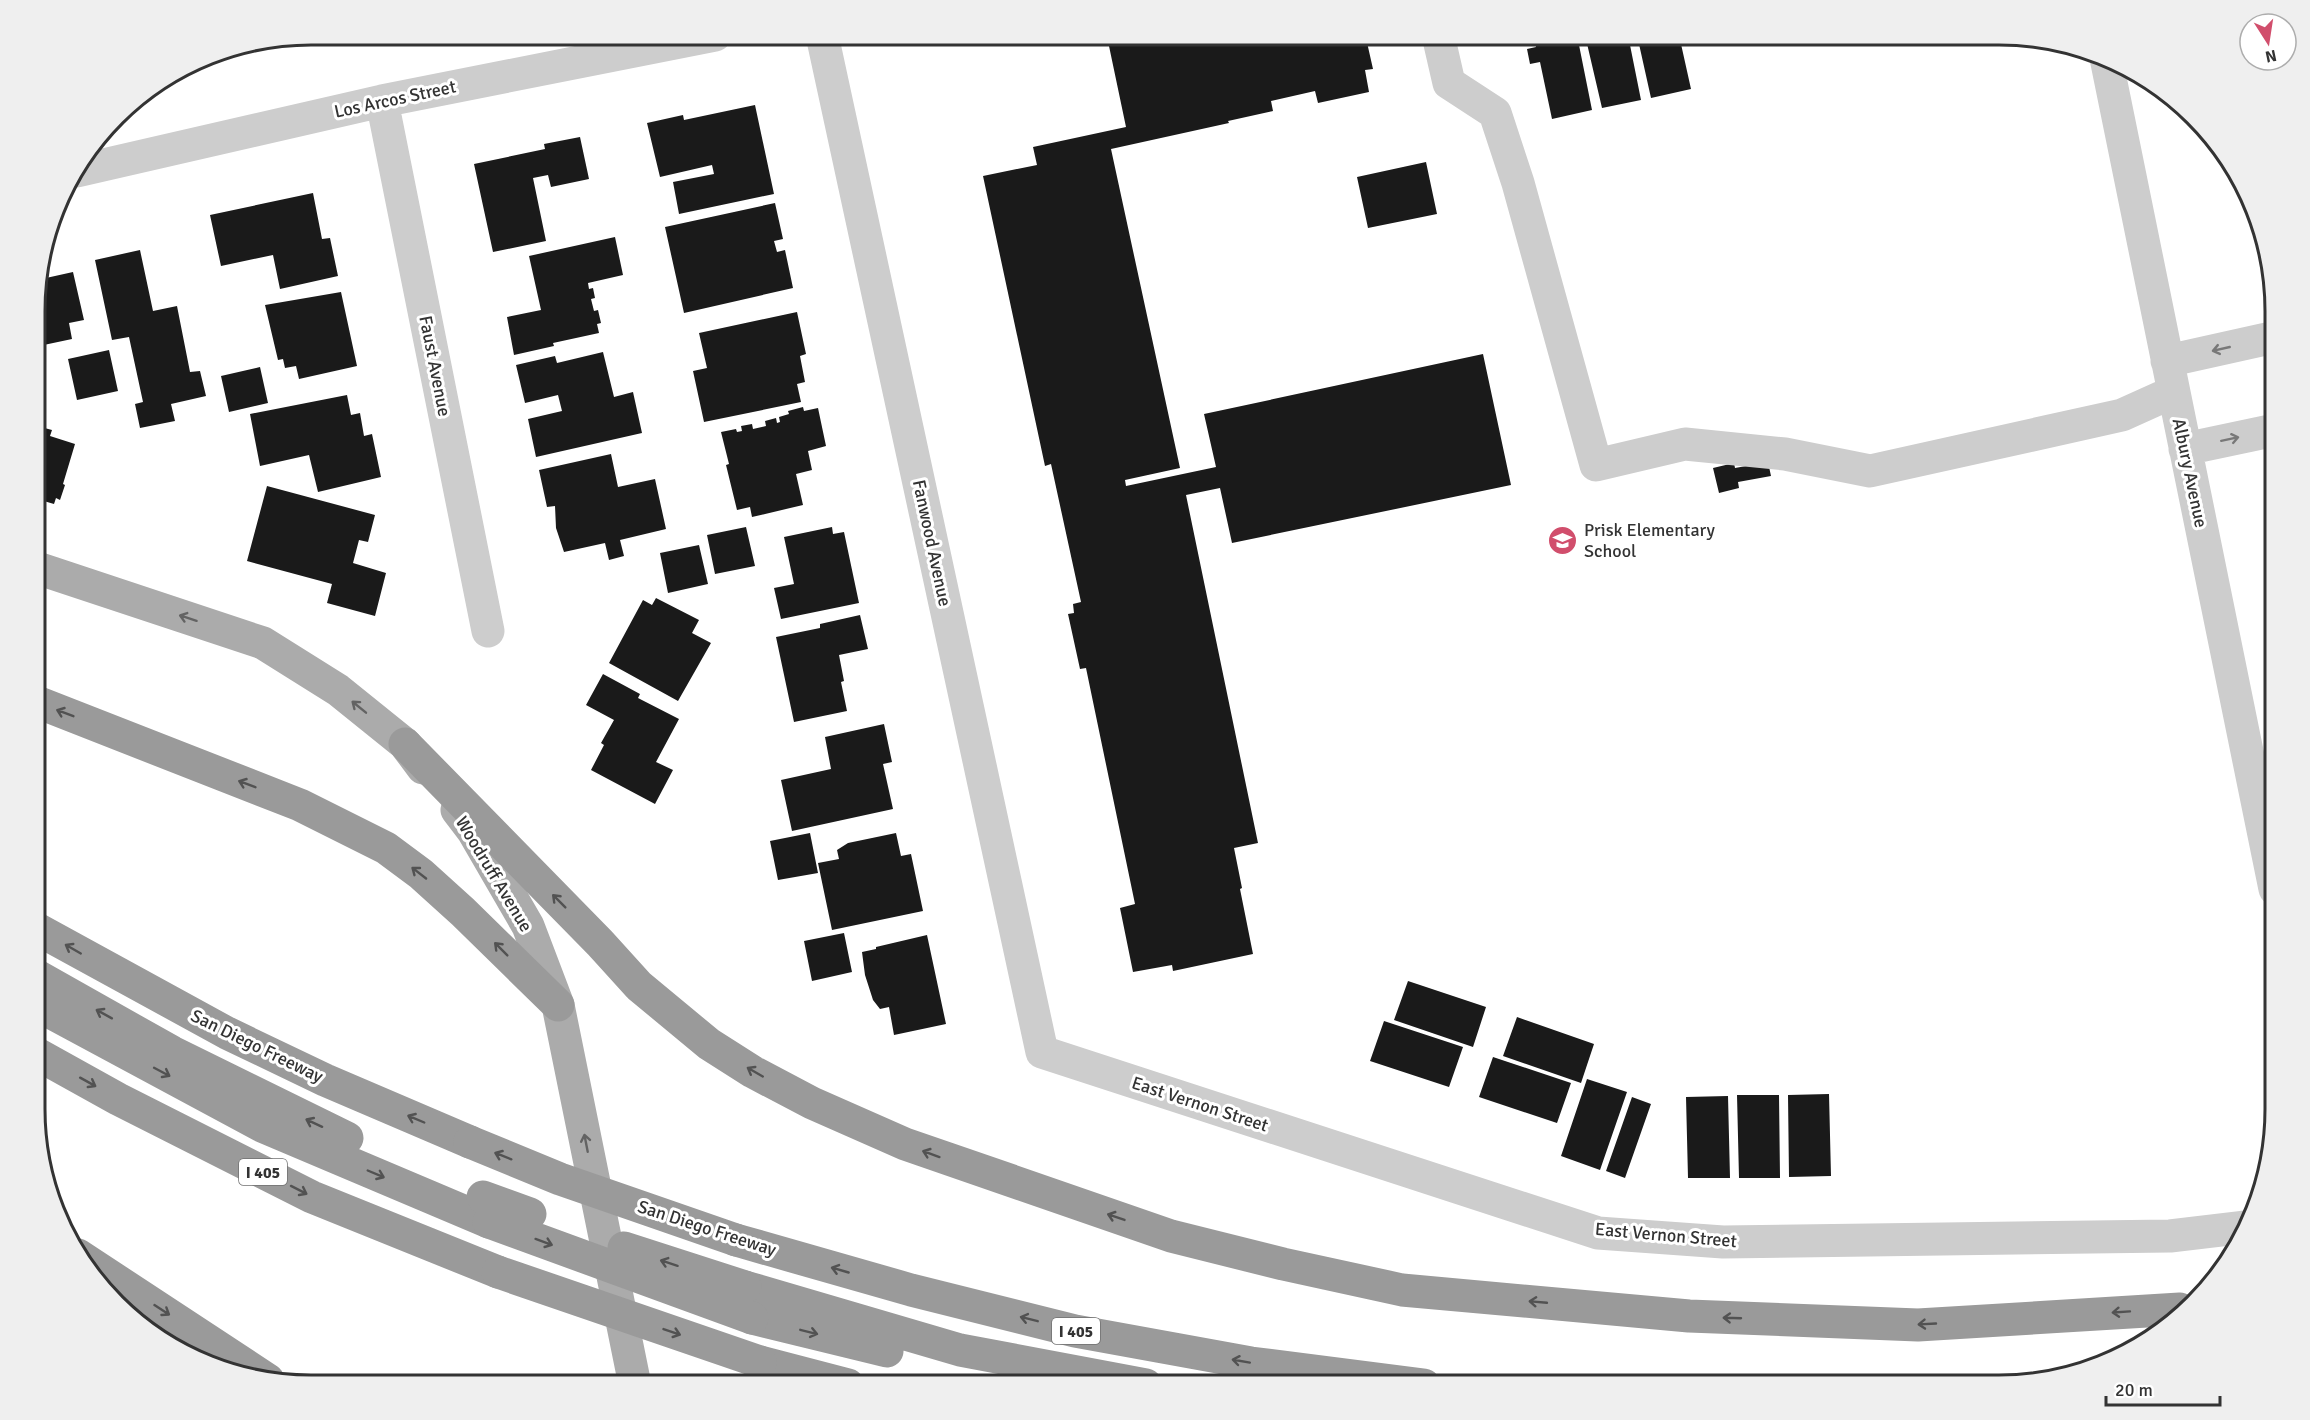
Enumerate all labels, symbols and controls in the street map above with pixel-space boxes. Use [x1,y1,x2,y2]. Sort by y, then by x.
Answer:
north arrow [2238,12,2298,72]
text: N [2263,45,2278,67]
street label: Los Arcos Street [332,75,458,123]
street label: Faust Avenue [414,314,456,418]
one-way arrow [2212,343,2231,355]
street label: Albury Avenue [2168,416,2212,530]
one-way arrow [2220,433,2239,445]
street label: Fanwood Avenue [908,478,956,608]
place label: Prisk Elementary School [1584,519,1716,562]
school or university icon: Prisk Elementary School [1547,524,1579,556]
one-way arrow [179,612,198,623]
one-way arrow [351,701,367,714]
one-way arrow [57,707,75,718]
one-way arrow [238,778,257,789]
street label: Woodruff Avenue [451,812,537,936]
one-way arrow [412,867,428,880]
one-way arrow [552,894,567,909]
one-way arrow [494,942,509,956]
one-way arrow [64,943,82,954]
street label: San Diego Freeway [187,1004,327,1088]
one-way arrow [96,1008,113,1020]
one-way arrow [153,1066,170,1078]
one-way arrow [746,1066,764,1077]
street label: East Vernon Street [1129,1072,1271,1136]
one-way arrow [79,1077,96,1089]
one-way arrow [408,1113,426,1124]
one-way arrow [306,1117,324,1129]
one-way arrow [580,1133,591,1153]
one-way arrow [922,1147,941,1158]
one-way arrow [494,1150,513,1161]
road number: I 405 [239,1159,287,1185]
one-way arrow [366,1169,385,1180]
one-way arrow [290,1184,307,1196]
street label: San Diego Freeway [635,1195,780,1261]
one-way arrow [1107,1211,1126,1222]
street label: East Vernon Street [1594,1218,1738,1252]
one-way arrow [534,1237,553,1248]
one-way arrow [660,1256,679,1267]
one-way arrow [831,1264,850,1275]
one-way arrow [1528,1296,1548,1307]
one-way arrow [153,1304,170,1316]
one-way arrow [2112,1307,2132,1318]
one-way arrow [1722,1312,1742,1324]
one-way arrow [1020,1313,1039,1325]
road number: I 405 [1052,1318,1100,1344]
one-way arrow [1917,1319,1937,1330]
one-way arrow [799,1326,818,1338]
one-way arrow [662,1327,681,1338]
one-way arrow [1232,1355,1251,1366]
scale bar [2106,1369,2220,1407]
text: 20 m [2115,1379,2153,1401]

